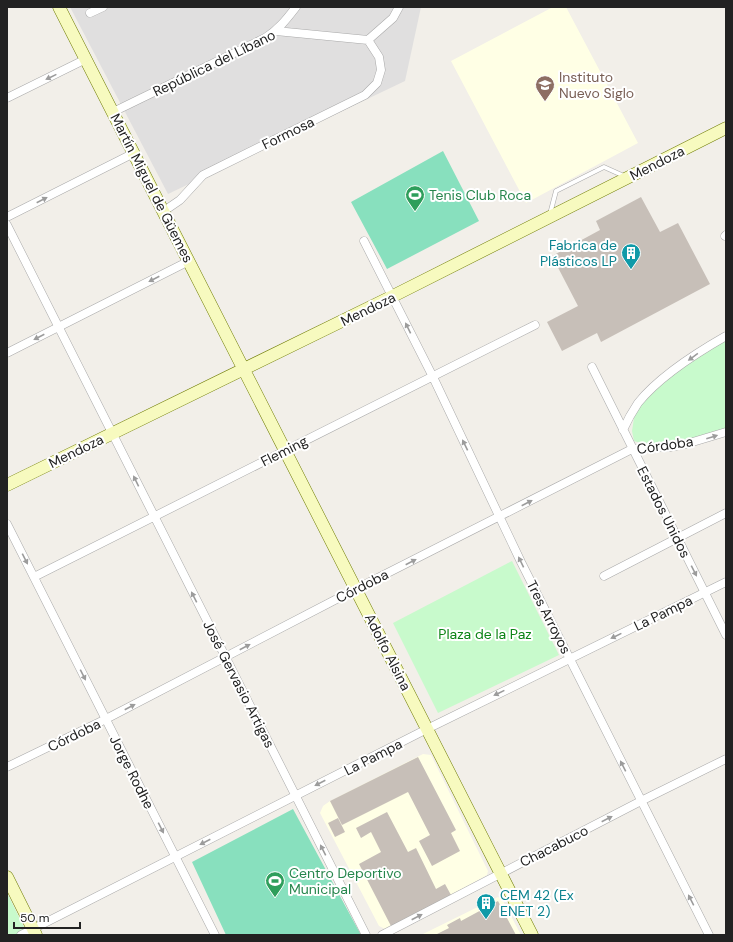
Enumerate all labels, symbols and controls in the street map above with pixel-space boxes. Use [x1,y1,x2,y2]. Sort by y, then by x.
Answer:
street label: República del Líbano [150,26,278,100]
place label: Instituto Nuevo Siglo [559,68,634,102]
one-way arrow [45,73,57,80]
school or university icon: Instituto Nuevo Siglo [534,74,556,102]
street label: Martín Miguel de Güemes [106,110,198,266]
street label: Formosa [259,113,317,153]
street label: Mendoza [627,142,687,184]
sports icon: Tenis Club Roca [404,184,426,212]
place label: Tenis Club Roca [429,186,531,204]
one-way arrow [36,196,48,203]
place label: Fabrica de Plásticos LP [540,236,617,270]
building icon: Fabrica de Plásticos LP [620,242,642,270]
one-way arrow [149,275,160,282]
street label: Mendoza [338,288,398,330]
one-way arrow [405,322,411,334]
one-way arrow [33,334,44,341]
one-way arrow [688,353,698,361]
street label: Mendoza [46,430,106,472]
street label: Fleming [258,431,311,470]
street label: Córdoba [636,432,694,458]
one-way arrow [706,433,718,439]
one-way arrow [462,439,468,451]
street label: Estados Unidos [633,463,695,561]
one-way arrow [133,475,139,487]
one-way arrow [521,500,532,506]
one-way arrow [21,553,28,564]
one-way arrow [518,556,524,568]
one-way arrow [405,558,416,565]
street label: Córdoba [333,565,391,607]
one-way arrow [690,565,697,577]
street label: Tres Arroyos [523,577,575,657]
one-way arrow [191,591,198,603]
street label: La Pampa [631,591,695,635]
street label: Adolfo Alsina [361,610,415,694]
street label: José Gervasio Artigas [199,617,279,751]
park label: Plaza de la Paz [438,625,532,643]
one-way arrow [610,633,621,639]
one-way arrow [239,643,251,650]
one-way arrow [80,669,86,680]
one-way arrow [493,690,505,696]
one-way arrow [124,703,136,710]
street label: Córdoba [45,714,103,756]
street label: Jorge Rodhe [106,732,158,812]
street label: La Pampa [341,735,405,779]
one-way arrow [620,760,626,772]
one-way arrow [315,780,326,787]
one-way arrow [601,815,613,822]
street label: Chacabuco [517,821,591,871]
one-way arrow [158,822,164,834]
one-way arrow [199,839,210,846]
one-way arrow [320,845,326,856]
place label: Centro Deportivo Municipal [289,864,401,898]
sports icon: Centro Deportivo Municipal [264,870,286,898]
place label: CEM 42 (Ex ENET 2) [500,886,574,920]
building icon: CEM 42 (Ex ENET 2) [475,892,497,920]
one-way arrow [688,894,694,906]
scale bar [14,904,80,930]
text: 50 m [20,910,49,926]
one-way arrow [411,914,423,920]

